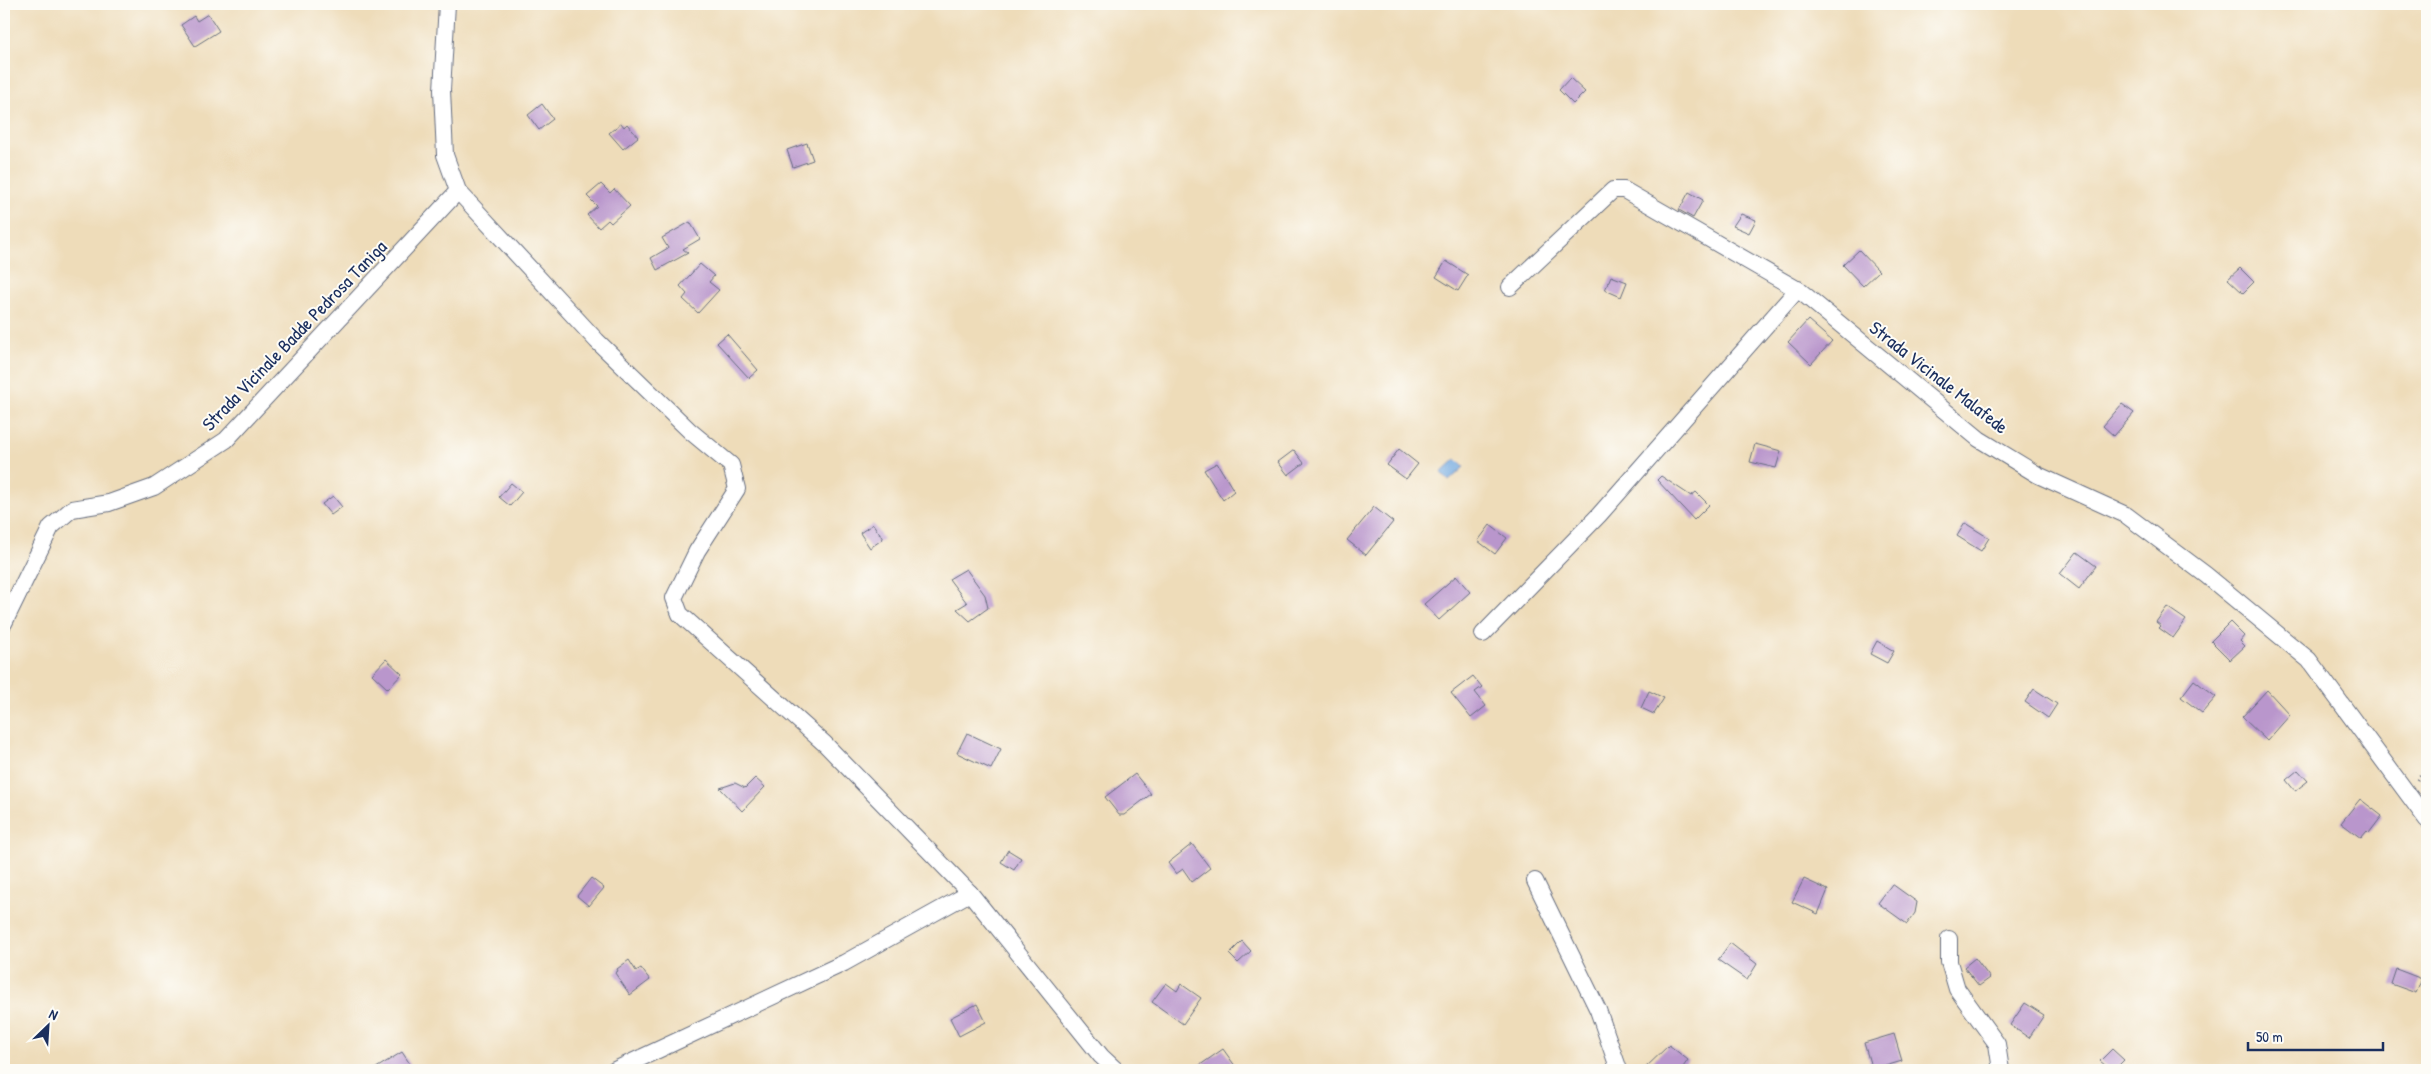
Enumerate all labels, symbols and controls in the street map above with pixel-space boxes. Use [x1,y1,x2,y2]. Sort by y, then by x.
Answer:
street label: Strada Vicinale Badde Pedrosa Taniga [196,234,393,436]
street label: Strada Vicinale Malafede [1864,315,2014,440]
north arrow [22,1002,72,1052]
text: N [46,1004,62,1024]
scale bar [2248,1019,2384,1051]
text: 50 m [2256,1026,2283,1047]

